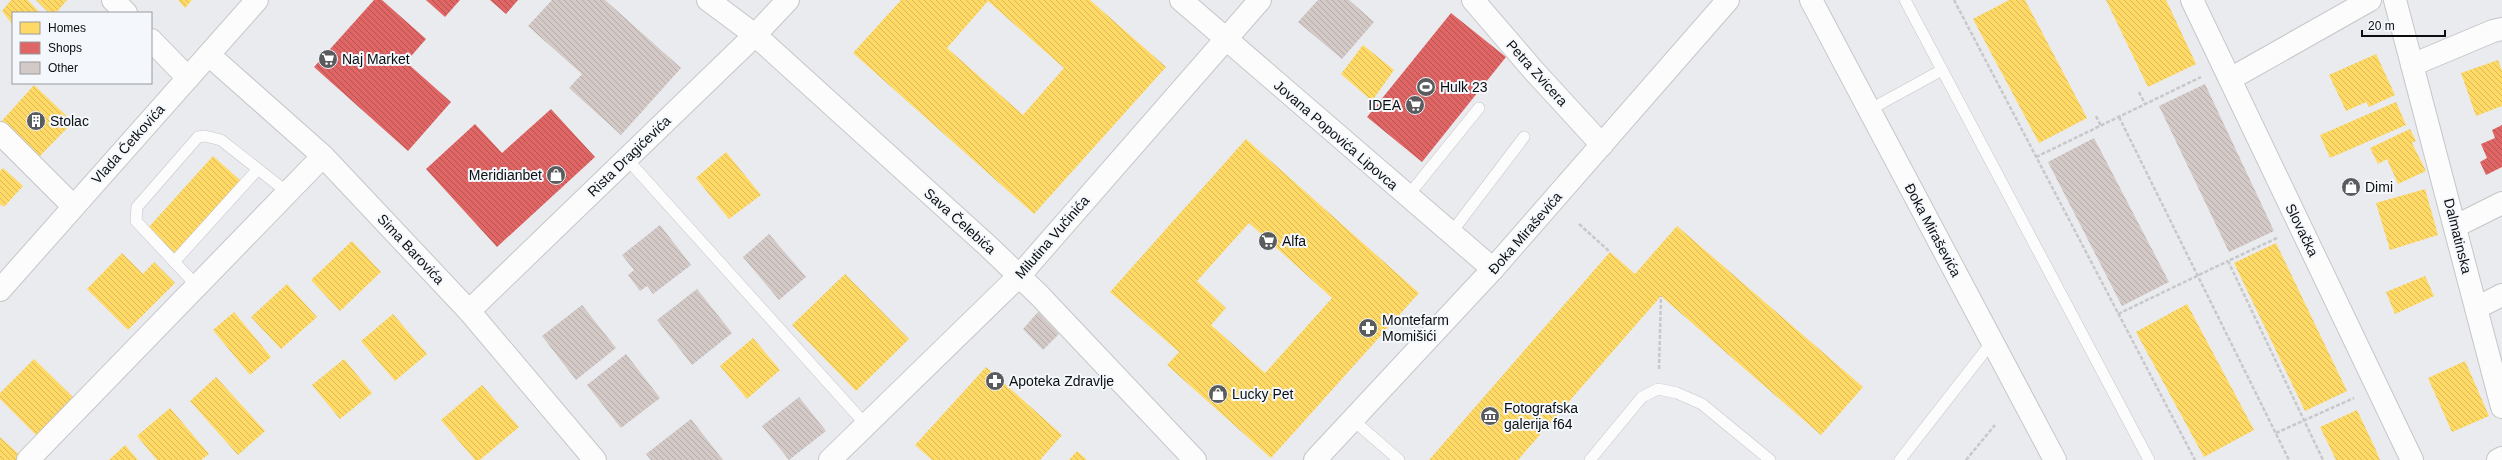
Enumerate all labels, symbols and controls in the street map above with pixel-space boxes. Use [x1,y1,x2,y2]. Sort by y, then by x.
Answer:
legend [12,12,152,84]
scale bar [2362,12,2445,38]
text: 20 m [2368,19,2395,33]
text: Homes [48,21,86,35]
street label: Petra Zvicera [1503,37,1571,109]
text: Shops [48,41,82,55]
supermarket icon: Naj Market [317,48,339,70]
place label: Naj Market [342,51,410,67]
text: Other [48,61,78,75]
sports icon: Hulk 23 [1415,76,1437,98]
street label: Jovana Popovića Lipovca [1271,77,1401,193]
place label: Hulk 23 [1440,79,1488,95]
supermarket icon: IDEA [1404,94,1426,116]
place label: IDEA [1368,97,1402,113]
street label: Vlada Ćetkovića [88,101,168,187]
building icon: Stolac [25,110,47,132]
street label: Rista Dragićevića [584,112,674,200]
place label: Stolac [50,113,89,129]
shop icon: Meridianbet [545,164,567,186]
place label: Meridianbet [469,167,542,183]
shop icon: Dimi [2340,176,2362,198]
place label: Dimi [2365,179,2393,195]
street label: Đoka Miraševića [1902,181,1964,280]
street label: Sava Čelebića [921,185,999,257]
street label: Đoka Miraševića [1485,189,1565,277]
street label: Milutina Vučinića [1012,192,1092,282]
street label: Dalmatinska [2441,197,2475,276]
street label: Slovačka [2282,201,2322,259]
street label: Sima Barovića [374,211,448,288]
supermarket icon: Alfa [1257,230,1279,252]
place label: Alfa [1282,233,1306,249]
place label: Montefarm Momišići [1382,312,1449,344]
pharmacy icon: Montefarm Momišići [1357,317,1379,339]
pharmacy icon: Apoteka Zdravlje [984,370,1006,392]
place label: Apoteka Zdravlje [1009,373,1114,389]
shop icon: Lucky Pet [1207,383,1229,405]
place label: Lucky Pet [1232,386,1294,402]
place label: Fotografska galerija f64 [1504,400,1578,432]
museum icon: Fotografska galerija f64 [1479,405,1501,427]

